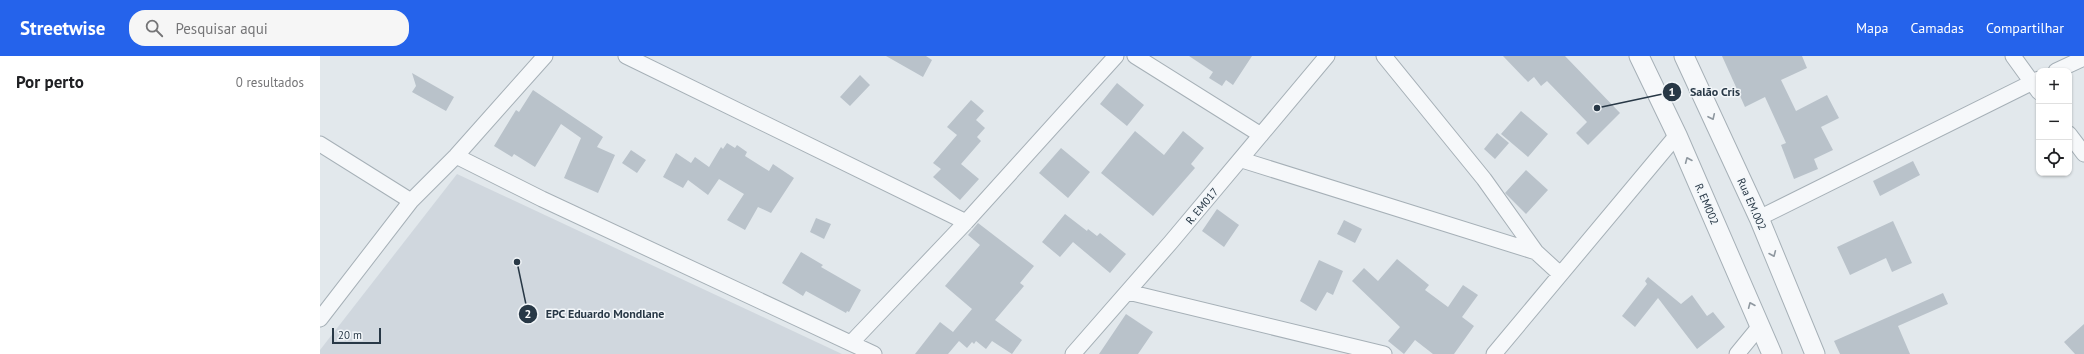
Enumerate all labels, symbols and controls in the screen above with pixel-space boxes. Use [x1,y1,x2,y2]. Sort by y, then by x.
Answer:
search box [129,10,409,46]
text: Streetwise [20,16,105,40]
icon: search [143,17,165,39]
text: Pesquisar aqui [175,19,268,38]
text: Mapa [1856,19,1889,37]
text: Camadas [1911,19,1964,37]
text: Compartilhar [1986,19,2064,37]
map controls [2036,68,2072,176]
button: + [2036,68,2072,104]
text: Por perto [16,71,84,93]
text: 0 resultados [236,74,304,91]
callout: Salão Cris [1662,80,1748,104]
text: 1 [1669,84,1675,99]
text: Salão Cris [1690,84,1740,99]
button: − [2036,104,2072,140]
one-way arrow [1707,112,1715,120]
button: locate [2036,140,2072,176]
one-way arrow [1685,157,1693,165]
street label: Rua EM.002 [1734,176,1770,232]
street label: R. EM002 [1692,181,1722,227]
street label: R. EM017 [1183,185,1221,227]
one-way arrow [1769,251,1777,258]
callout: EPC Eduardo Mondlane [518,302,673,326]
one-way arrow [1747,302,1755,309]
text: 2 [525,306,531,321]
text: EPC Eduardo Mondlane [546,306,664,321]
scale bar [332,326,381,345]
text: 20 m [338,328,362,342]

